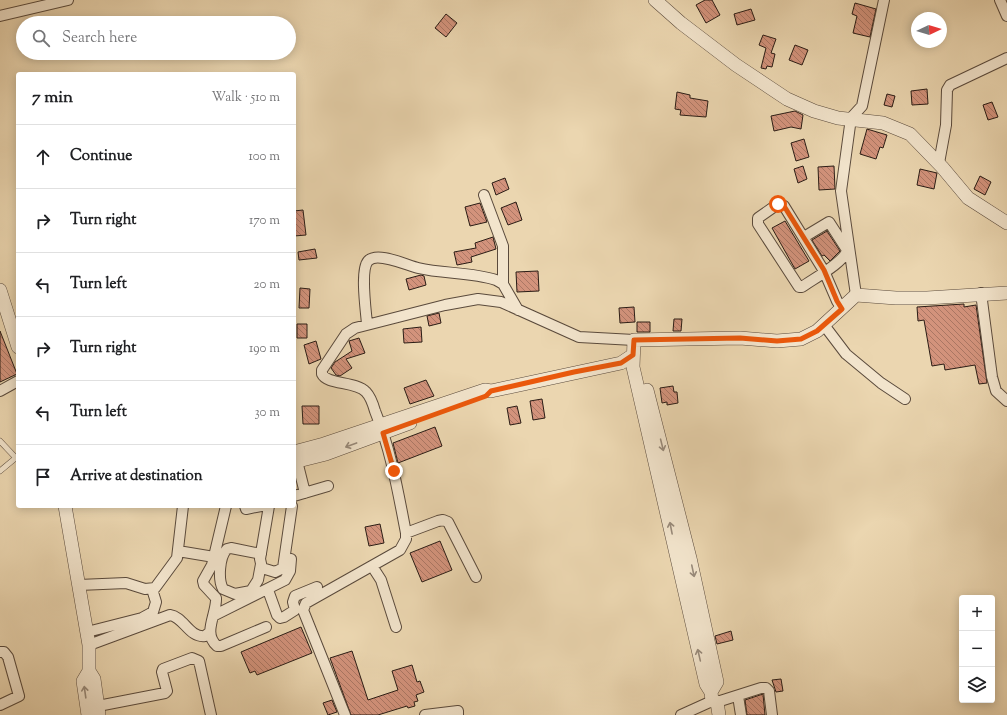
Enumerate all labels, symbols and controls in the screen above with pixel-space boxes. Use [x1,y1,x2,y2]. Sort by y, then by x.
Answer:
north arrow [911,12,947,48]
search box [16,16,296,60]
icon: search [30,27,52,49]
text: Search here [62,28,137,49]
text: 7 min [32,86,73,110]
text: Walk · 510 m [212,89,280,107]
icon: ahead [32,146,54,168]
text: Continue [70,146,132,167]
text: 100 m [248,148,280,166]
route start [769,195,787,213]
icon: right [32,210,54,232]
text: Turn right [70,210,136,231]
text: 170 m [249,212,280,230]
icon: left [32,274,54,296]
text: Turn left [70,274,127,295]
text: 20 m [254,276,280,294]
icon: right [32,338,54,360]
text: Turn right [70,338,136,359]
text: 190 m [249,340,280,358]
icon: left [32,402,54,424]
text: Turn left [70,402,127,423]
text: 30 m [254,404,280,422]
one-way arrow [658,438,666,451]
one-way arrow [344,442,357,449]
route end [385,462,403,480]
icon: arrive [32,466,54,488]
text: Arrive at destination [70,466,203,487]
one-way arrow [666,522,674,535]
one-way arrow [690,564,698,577]
map controls [959,595,995,703]
button: + [959,595,995,631]
button: − [959,631,995,667]
one-way arrow [694,649,702,662]
button: layers [959,667,995,703]
one-way arrow [81,686,89,699]

